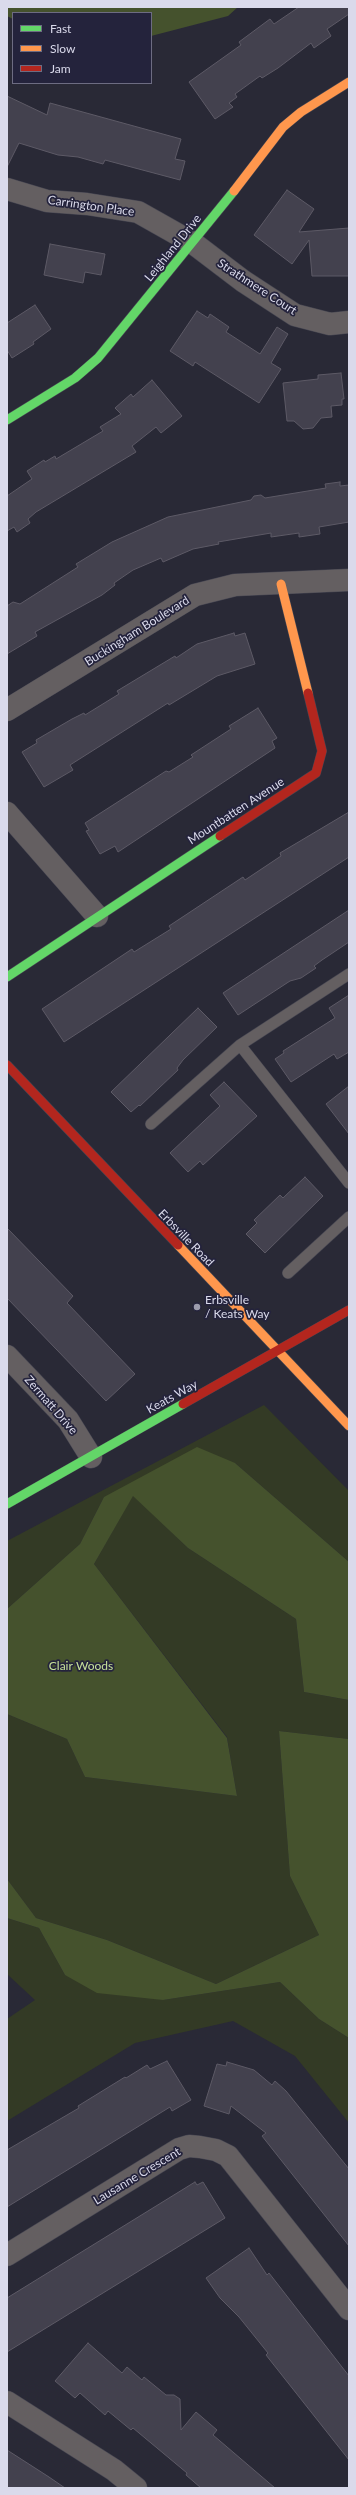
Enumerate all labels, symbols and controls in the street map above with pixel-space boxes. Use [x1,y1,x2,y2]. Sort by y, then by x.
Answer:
legend [12,12,152,84]
text: Fast [50,21,71,36]
text: Slow [50,41,75,56]
text: Jam [50,61,71,76]
street label: Carrington Place [47,193,135,219]
street label: Leighland Drive [142,212,204,284]
street label: Strathmere Court [215,256,299,318]
street label: Buckingham Boulevard [82,593,192,669]
street label: Mountbatten Avenue [185,774,287,848]
street label: Erbsville Road [155,1206,217,1270]
place label: Erbsville / Keats Way [205,1293,270,1321]
marker: Erbsville / Keats Way [192,1302,202,1312]
street label: Zermatt Drive [22,1373,80,1437]
street label: Keats Way [144,1377,200,1417]
park label: Clair Woods [49,1659,113,1673]
street label: Lausanne Crescent [91,2144,183,2208]

